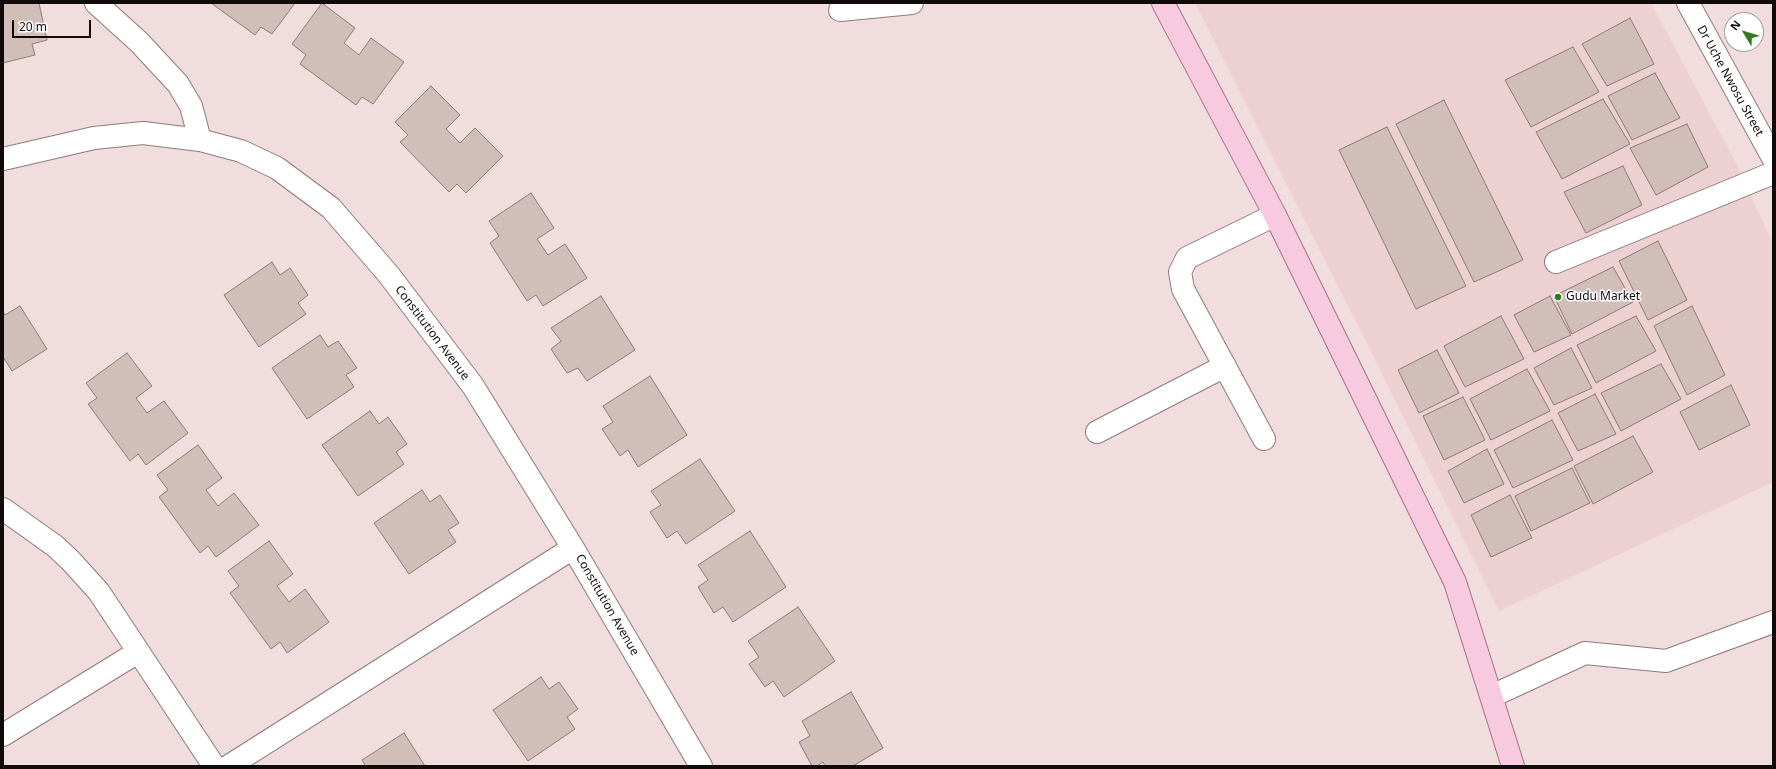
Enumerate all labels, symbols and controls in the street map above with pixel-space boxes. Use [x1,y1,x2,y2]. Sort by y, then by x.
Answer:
scale bar [14,12,93,38]
north arrow [1724,12,1764,52]
text: 20 m [19,18,47,35]
street label: Dr Uche Nwosu Street [1694,23,1766,139]
street label: Constitution Avenue [392,283,472,383]
place label: Gudu Market [1566,290,1640,304]
marker: Gudu Market [1553,292,1563,302]
street label: Constitution Avenue [572,552,642,658]

